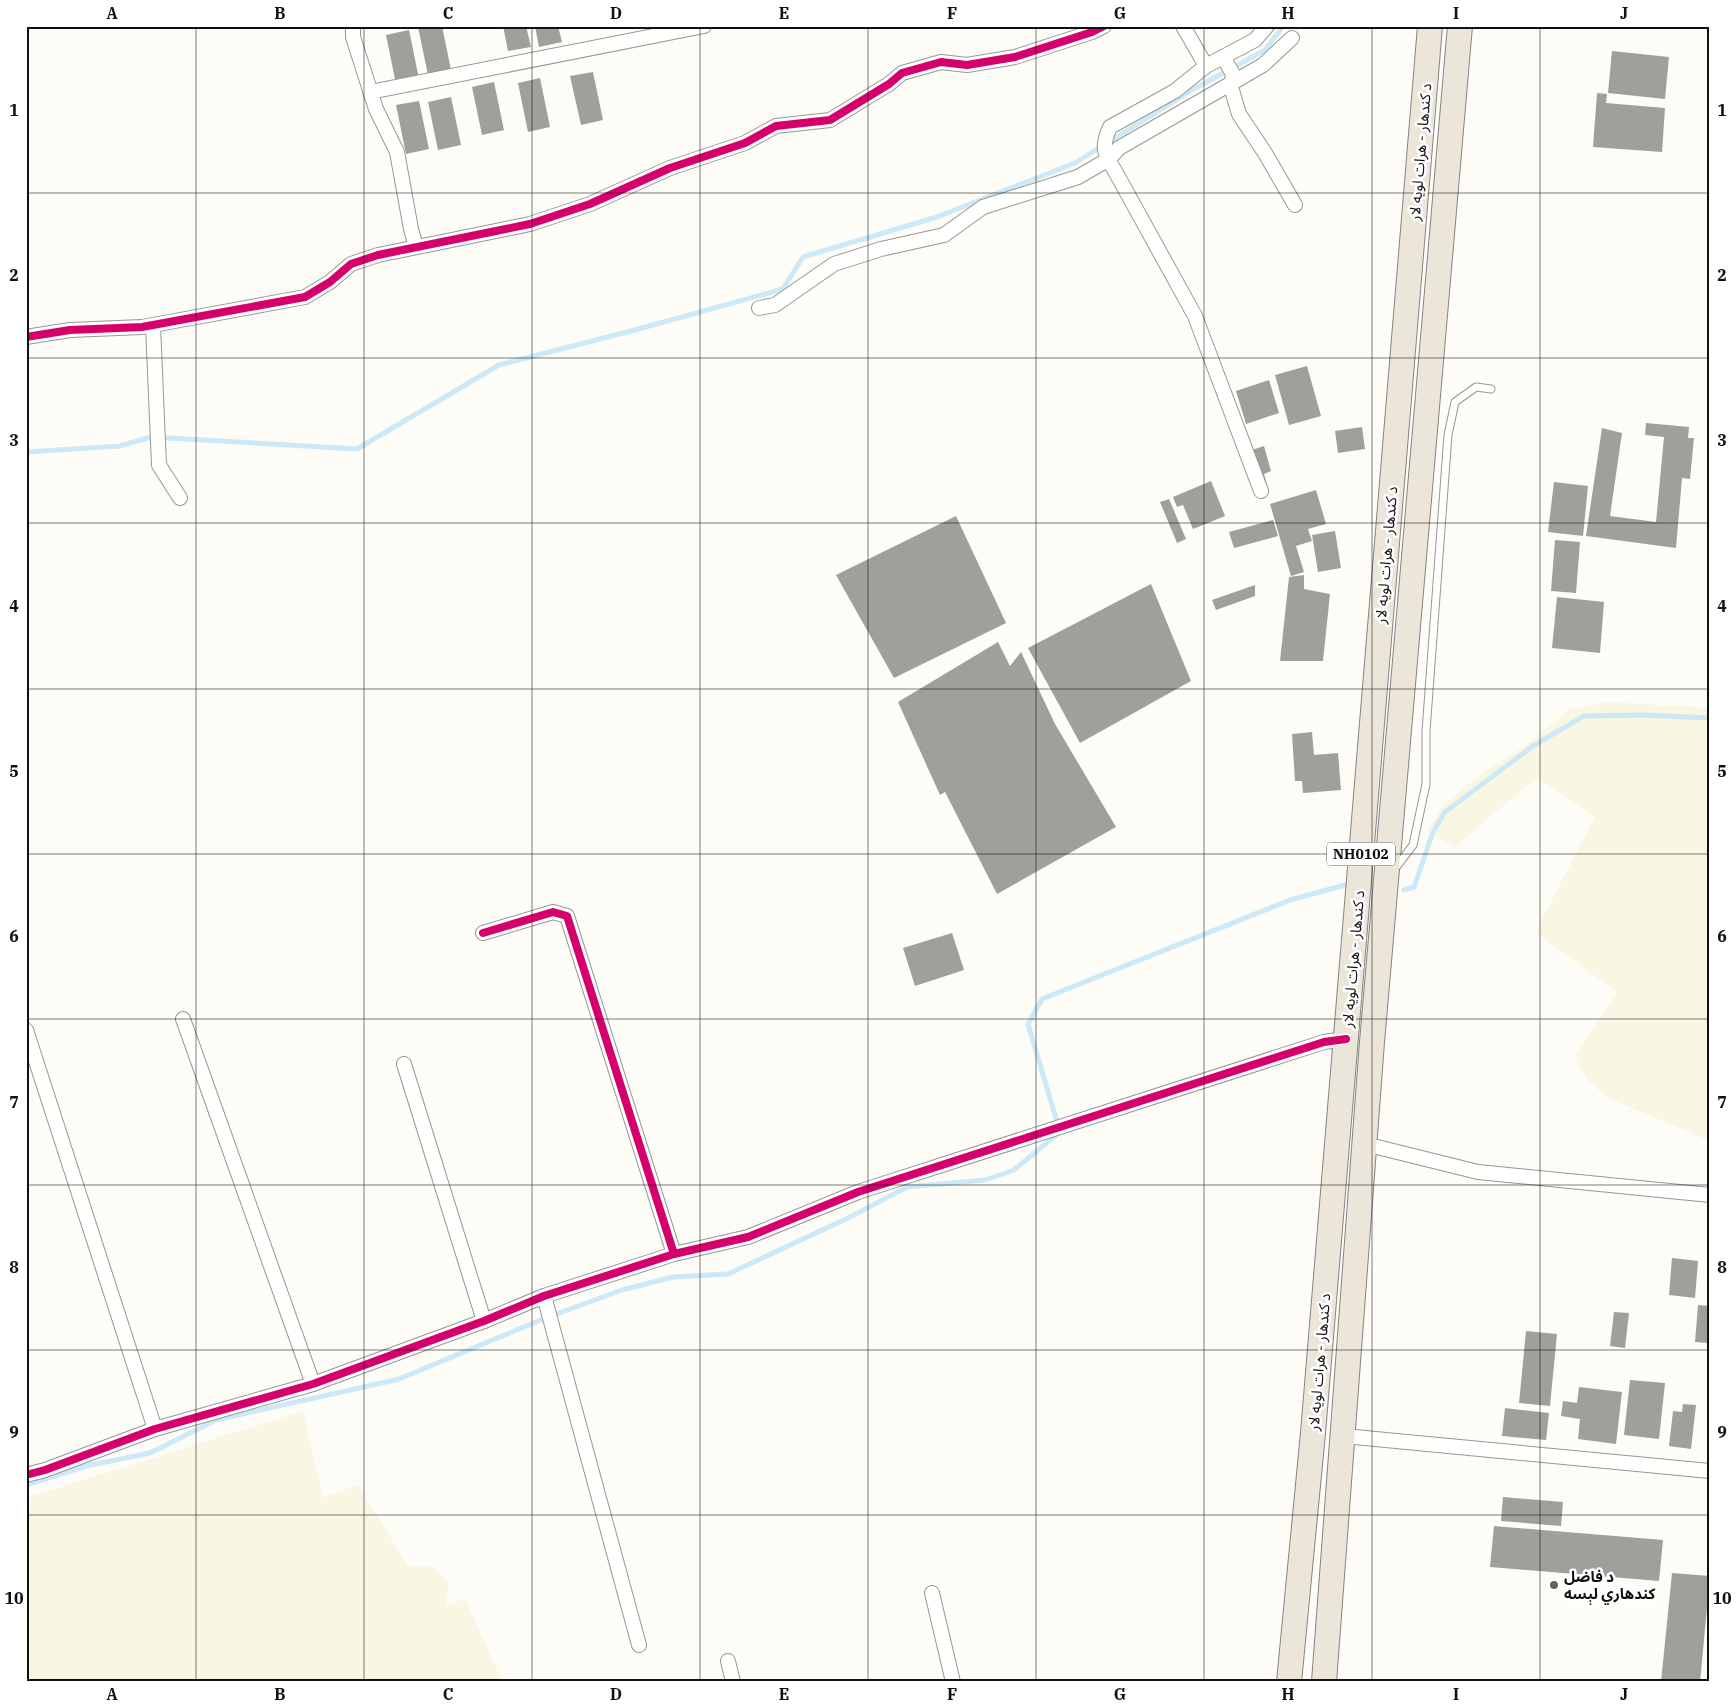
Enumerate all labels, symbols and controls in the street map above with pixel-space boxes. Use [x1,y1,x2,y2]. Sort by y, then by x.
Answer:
text: A [106,3,118,23]
text: B [274,3,286,23]
text: C [443,3,453,23]
text: D [610,3,622,23]
text: E [779,3,789,23]
text: F [947,3,957,23]
text: G [1114,3,1126,23]
text: H [1282,3,1295,23]
text: I [1453,3,1459,23]
text: J [1620,3,1628,23]
street label: د کندهار - هرات لويه لار [1404,82,1435,222]
text: 1 [9,100,19,120]
text: 1 [1717,100,1727,120]
text: 2 [9,265,19,285]
text: 2 [1717,265,1727,285]
text: 3 [9,430,19,450]
text: 3 [1717,430,1727,450]
street label: د کندهار - هرات لويه لار [1370,485,1401,625]
text: 4 [9,596,19,616]
text: 4 [1717,596,1727,616]
text: 5 [9,761,19,781]
text: 5 [1717,761,1727,781]
road number: NH0102 [1327,842,1395,866]
street label: د کندهار - هرات لويه لار [1337,889,1368,1029]
text: 6 [9,926,19,946]
text: 6 [1717,926,1727,946]
text: 7 [9,1092,19,1112]
text: 7 [1717,1092,1727,1112]
text: 8 [9,1257,19,1277]
text: 8 [1717,1257,1727,1277]
street label: د کندهار - هرات لويه لار [1303,1292,1334,1432]
text: 9 [9,1422,19,1442]
text: 9 [1717,1422,1727,1442]
place label: د فاضل کندهاري لېسه [1564,1567,1655,1605]
marker: د فاضل کندهاري لېسه [1548,1579,1560,1591]
text: 10 [4,1588,24,1608]
text: 10 [1712,1588,1732,1608]
text: A [106,1684,118,1704]
text: B [274,1684,286,1704]
text: C [443,1684,453,1704]
text: D [610,1684,622,1704]
text: E [779,1684,789,1704]
text: F [947,1684,957,1704]
text: G [1114,1684,1126,1704]
text: H [1282,1684,1295,1704]
text: I [1453,1684,1459,1704]
text: J [1620,1684,1628,1704]

